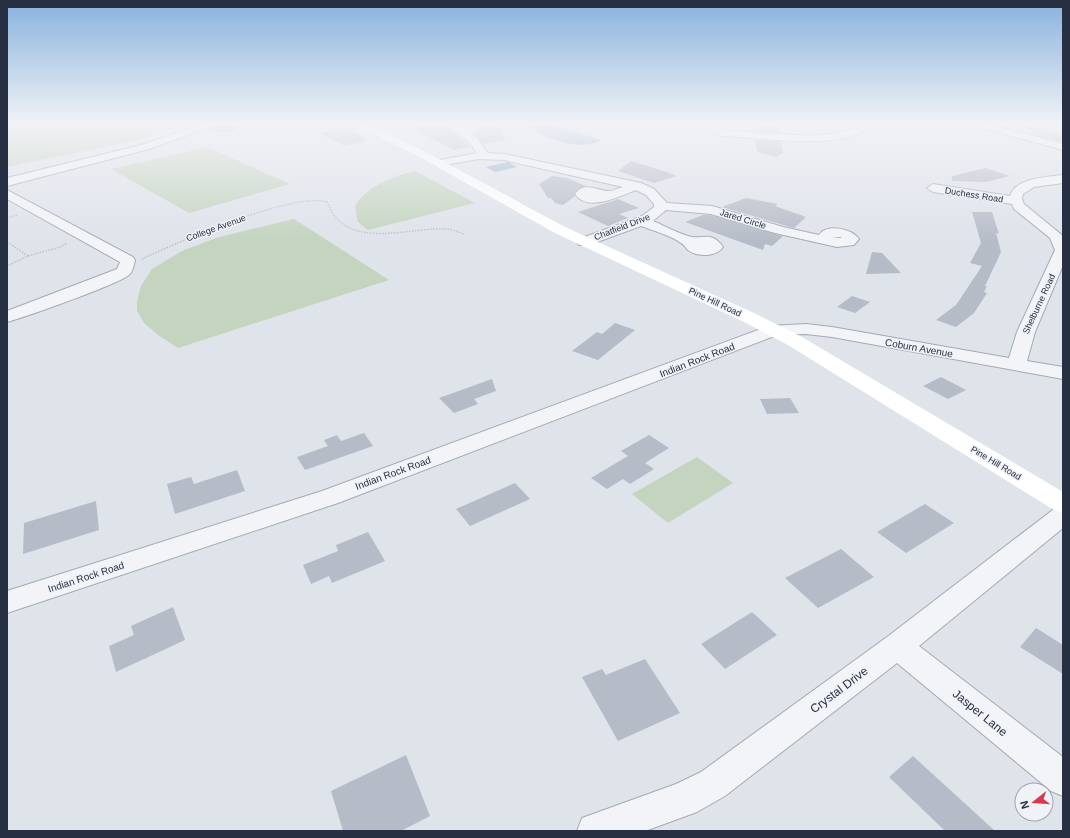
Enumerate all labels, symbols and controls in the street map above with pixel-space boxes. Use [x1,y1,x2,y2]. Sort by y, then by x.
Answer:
street label: Duchess Road [944,185,1004,205]
street label: Jared Circle [719,207,767,231]
street label: Chatfield Drive [593,212,651,242]
street label: College Avenue [185,213,247,243]
street label: Shelburne Road [1021,272,1057,336]
street label: Pine Hill Road [687,285,743,319]
street label: Coburn Avenue [884,337,954,359]
street label: Indian Rock Road [658,341,736,379]
street label: Pine Hill Road [969,444,1023,482]
street label: Indian Rock Road [354,454,432,492]
street label: Indian Rock Road [46,559,126,595]
street label: Crystal Drive [807,664,871,716]
street label: Jasper Lane [950,687,1010,739]
north arrow [1014,782,1054,822]
text: N [1018,799,1031,810]

